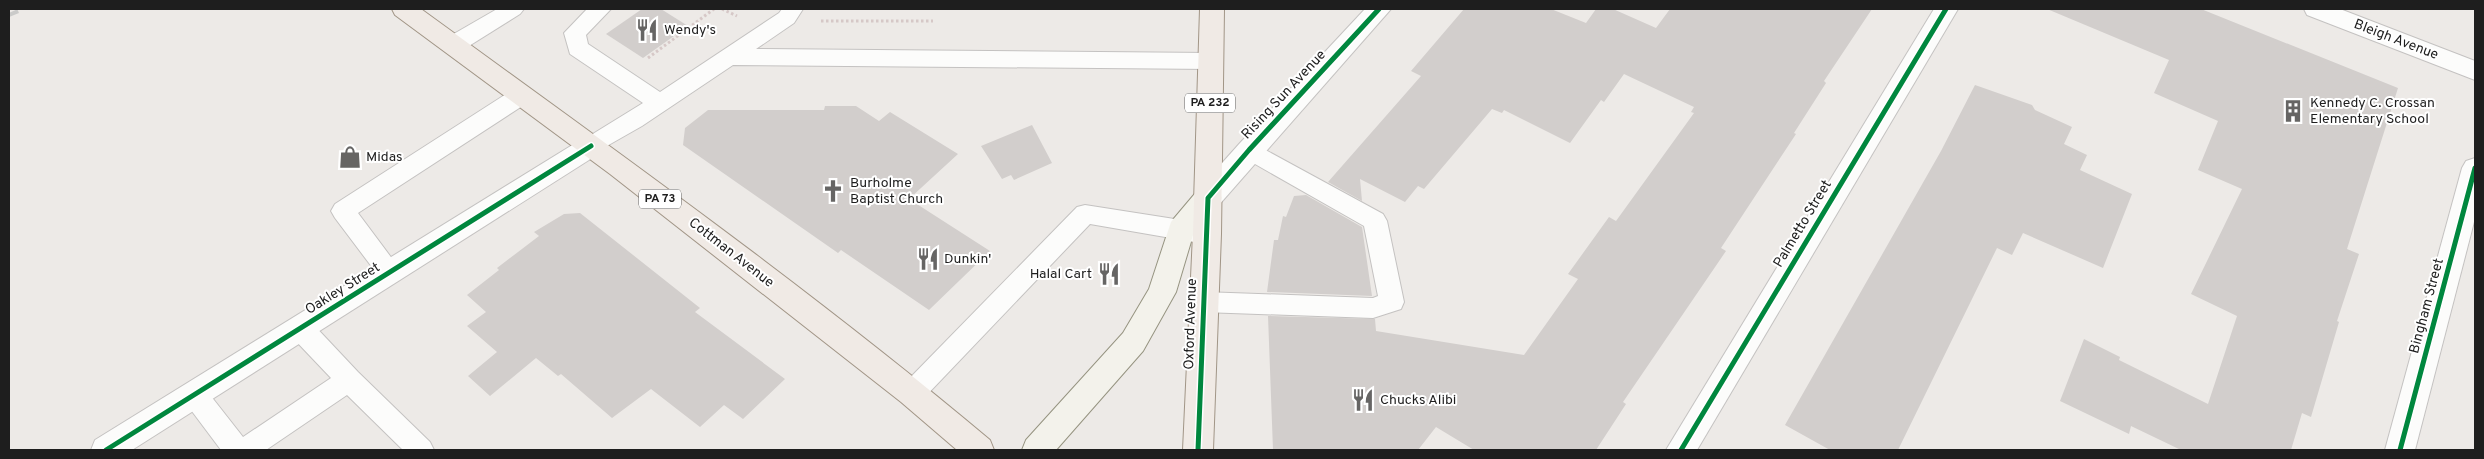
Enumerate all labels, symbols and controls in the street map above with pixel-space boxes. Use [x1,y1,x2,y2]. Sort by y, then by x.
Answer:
street label: Bleigh Avenue [2351,16,2441,64]
restaurant icon: Wendy's [634,17,660,43]
place label: Wendy's [664,22,716,39]
street label: Rising Sun Avenue [1238,47,1330,143]
road number: PA 232 [1185,94,1235,112]
place label: Kennedy C. Crossan Elementary School [2310,95,2435,128]
building icon: Kennedy C. Crossan Elementary School [2280,98,2306,124]
shop icon: Midas [337,144,363,170]
place label: Midas [366,149,403,166]
place label: Burholme Baptist Church [850,175,943,208]
street label: Palmetto Street [1770,177,1836,271]
church icon: Burholme Baptist Church [820,178,846,204]
road number: PA 73 [639,190,681,208]
street label: Cottman Avenue [685,214,777,292]
restaurant icon: Dunkin' [915,246,941,272]
place label: Dunkin' [944,251,991,268]
street label: Bingham Street [2406,257,2448,355]
street label: Oakley Street [302,259,384,319]
restaurant icon: Halal Cart [1096,261,1122,287]
place label: Halal Cart [1030,266,1092,283]
street label: Oxford Avenue [1181,278,1201,370]
restaurant icon: Chucks Alibi [1350,387,1376,413]
place label: Chucks Alibi [1380,392,1456,409]

